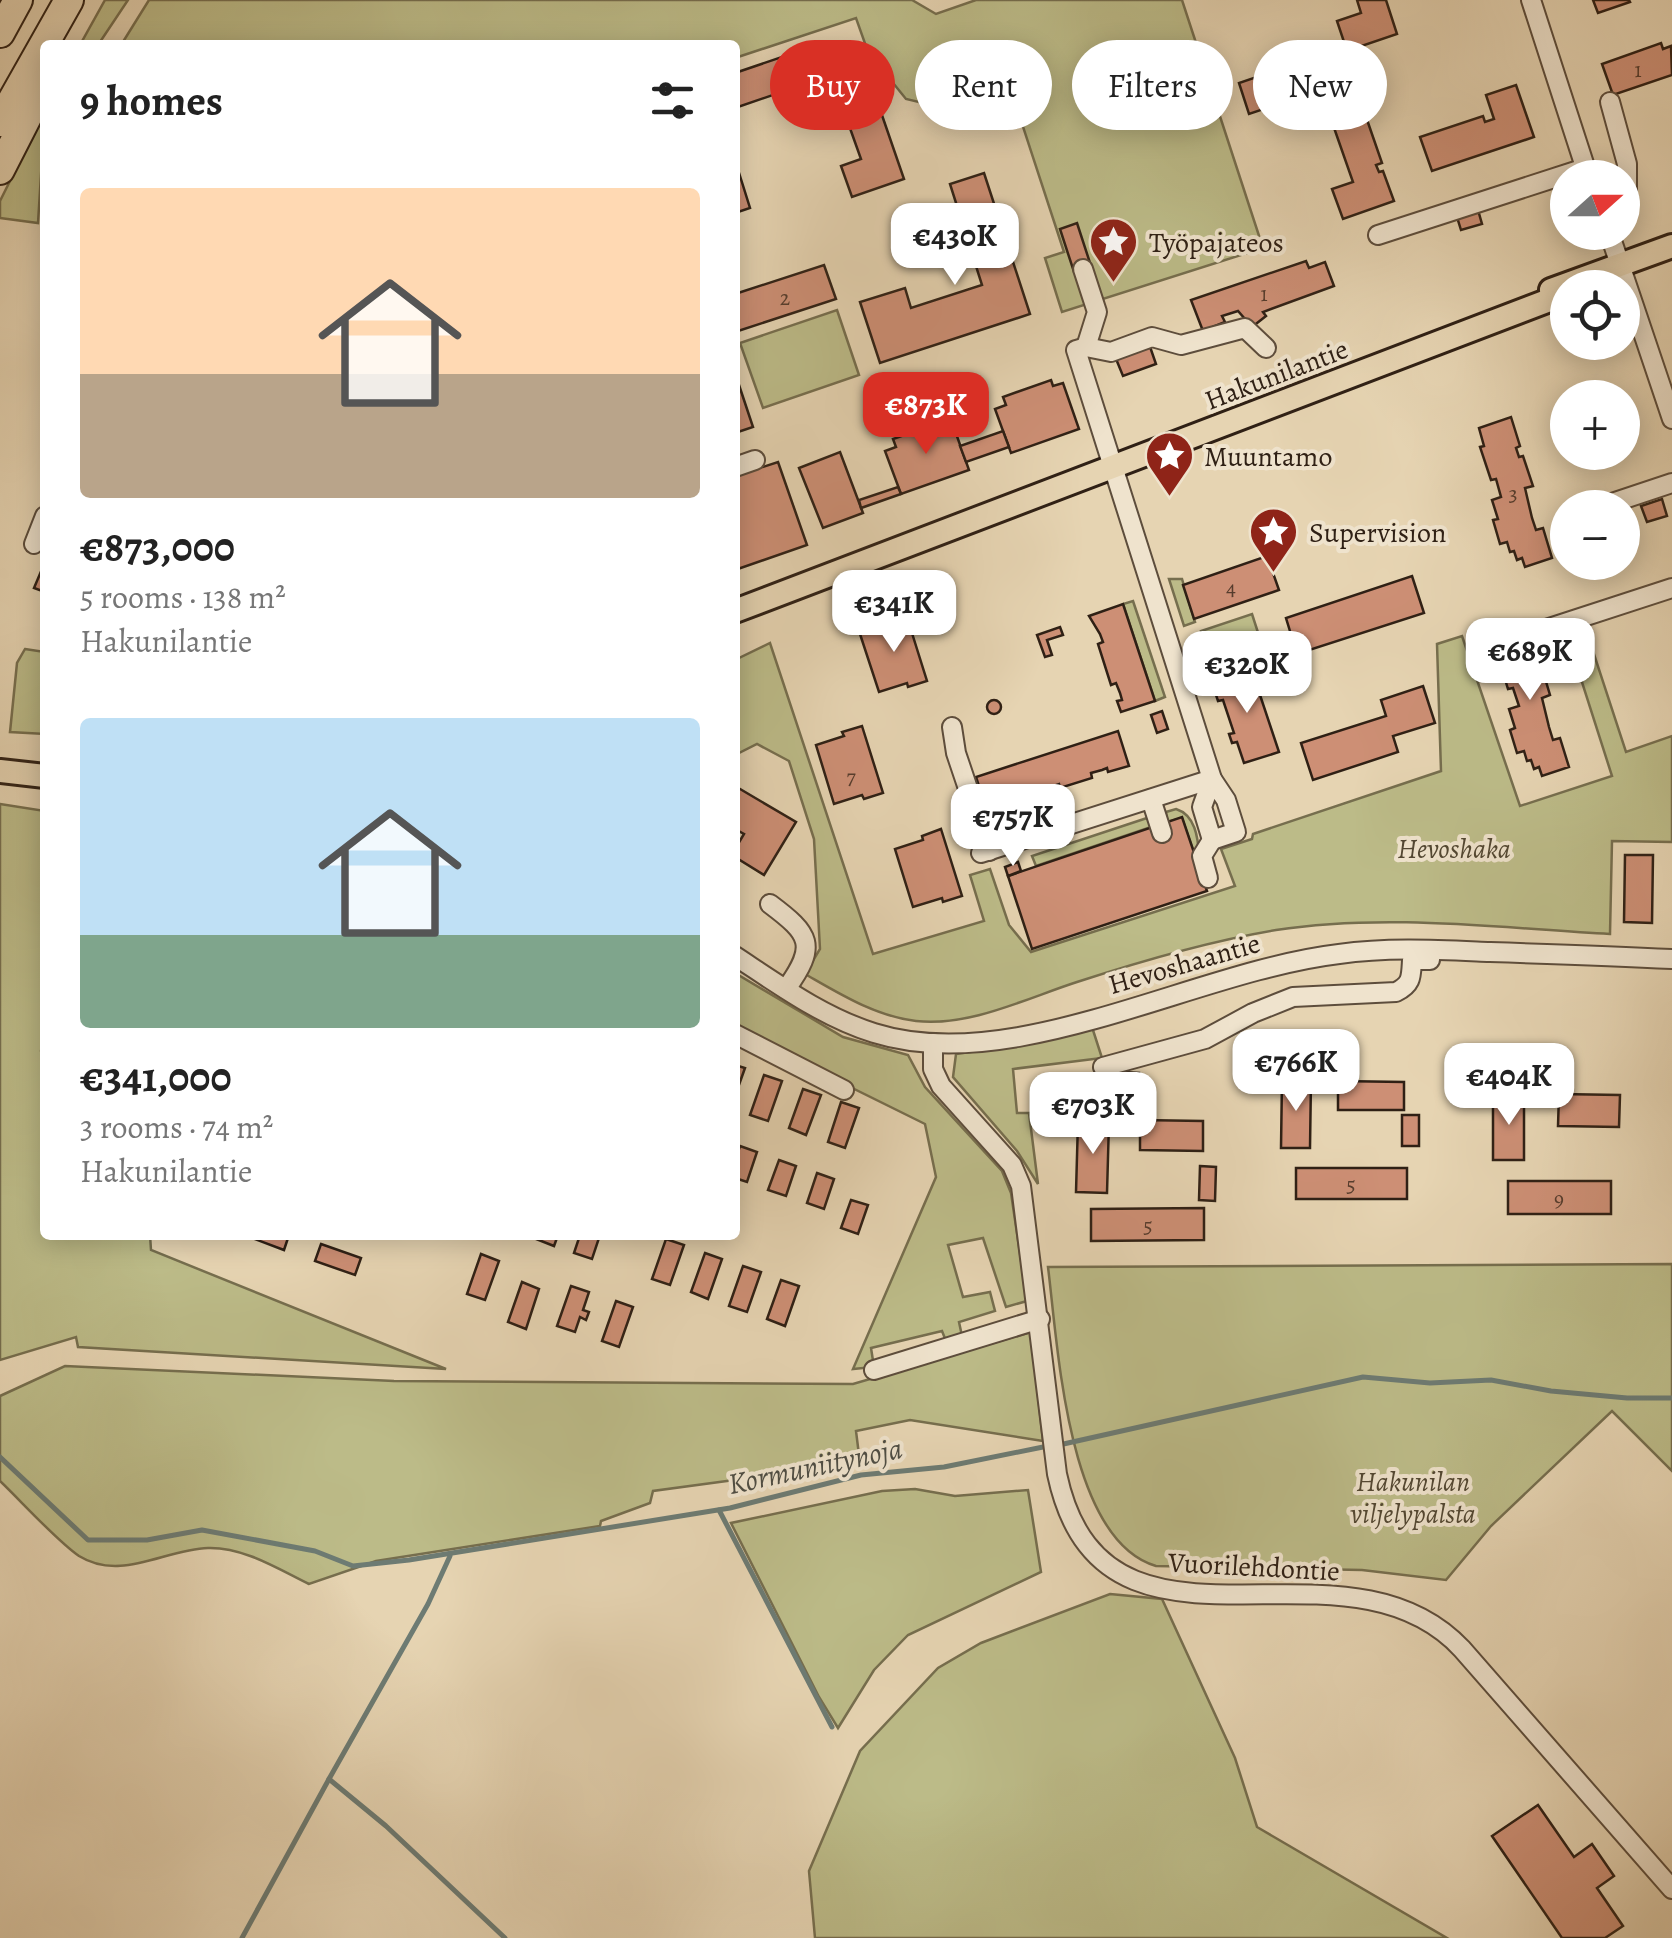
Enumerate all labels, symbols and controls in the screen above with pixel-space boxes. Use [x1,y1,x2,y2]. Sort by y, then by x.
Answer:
chip: Buy [770,40,895,130]
chip: Rent [915,40,1052,130]
chip: Filters [1072,40,1233,130]
chip: New [1253,40,1387,130]
house number: 1 [1634,55,1642,85]
text: 9 homes [80,72,223,129]
icon: filters [645,73,700,128]
north arrow [1550,160,1640,250]
map controls [1550,160,1640,580]
pin: €430K [885,203,1025,288]
text: €430K [913,213,997,257]
place icon: Työpajateos [1088,216,1140,284]
place label: Työpajateos [1149,224,1284,262]
icon: home [300,253,480,433]
button: locate [1550,270,1640,360]
house number: 1 [1260,279,1268,309]
house number: 2 [780,283,790,313]
street label: Hakunilantie [1199,330,1354,420]
pin: €873K [856,372,996,457]
button: + [1550,380,1640,470]
text: €873K [885,382,967,426]
place icon: Muuntamo [1143,430,1195,498]
place label: Muuntamo [1204,438,1332,476]
house number: 3 [1508,479,1518,509]
button: − [1550,490,1640,580]
place icon: Supervision [1248,506,1300,574]
place label: Supervision [1309,514,1446,552]
text: €873,000 [80,518,235,575]
pin: €341K [824,570,964,655]
house number: 4 [1226,573,1236,603]
text: 5 rooms · 138 m² [80,575,286,619]
text: €341K [854,580,934,624]
pin: €689K [1460,618,1600,703]
text: Hakunilantie [80,619,252,663]
text: €689K [1488,628,1572,672]
pin: €320K [1177,631,1317,716]
text: €320K [1205,641,1289,685]
house number: 7 [846,762,856,792]
icon: home [300,783,480,963]
pin: €757K [943,784,1083,869]
text: €757K [973,794,1053,838]
park label: Hevoshaka [1397,830,1511,868]
street label: Hevoshaantie [1104,924,1265,1004]
pin: €766K [1226,1029,1366,1114]
text: €766K [1255,1039,1337,1083]
pin: €404K [1439,1043,1579,1128]
text: €341,000 [80,1048,232,1105]
text: €404K [1466,1053,1552,1097]
pin: €703K [1023,1072,1163,1157]
text: €703K [1052,1082,1134,1126]
text: 3 rooms · 74 m² [80,1105,273,1149]
text: Hakunilantie [80,1149,252,1193]
house number: 5 [1346,1170,1356,1200]
house number: 9 [1554,1184,1564,1214]
house number: 5 [1143,1211,1153,1241]
water label: Kormuniitynoja [724,1428,906,1504]
park label: Hakunilan viljelypalsta [1350,1463,1476,1533]
street label: Vuorilehdontie [1166,1543,1341,1590]

